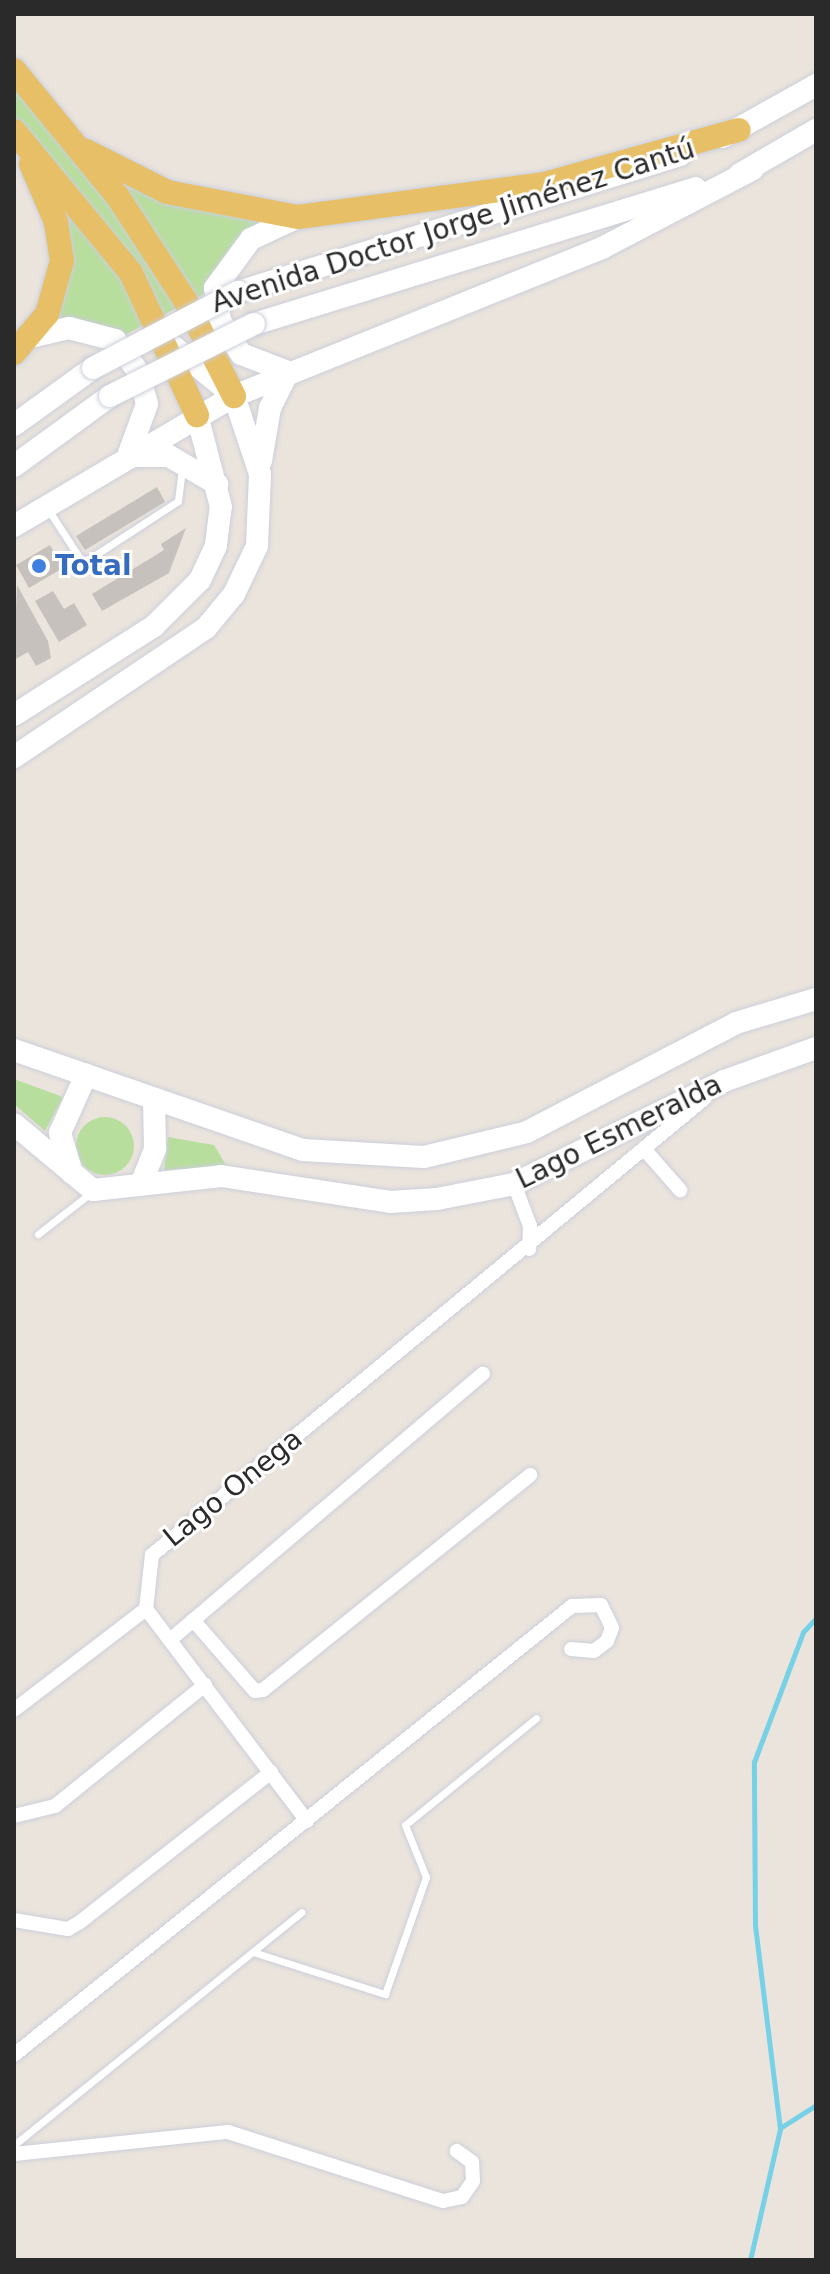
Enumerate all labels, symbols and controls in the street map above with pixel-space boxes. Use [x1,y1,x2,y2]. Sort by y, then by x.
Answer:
street label: Avenida Doctor Jorge Jiménez Cantú [207,132,699,320]
place label: Total [55,549,131,583]
marker: Total [30,557,48,575]
street label: Lago Esmeralda [511,1068,727,1196]
street label: Lago Onega [157,1422,309,1554]

